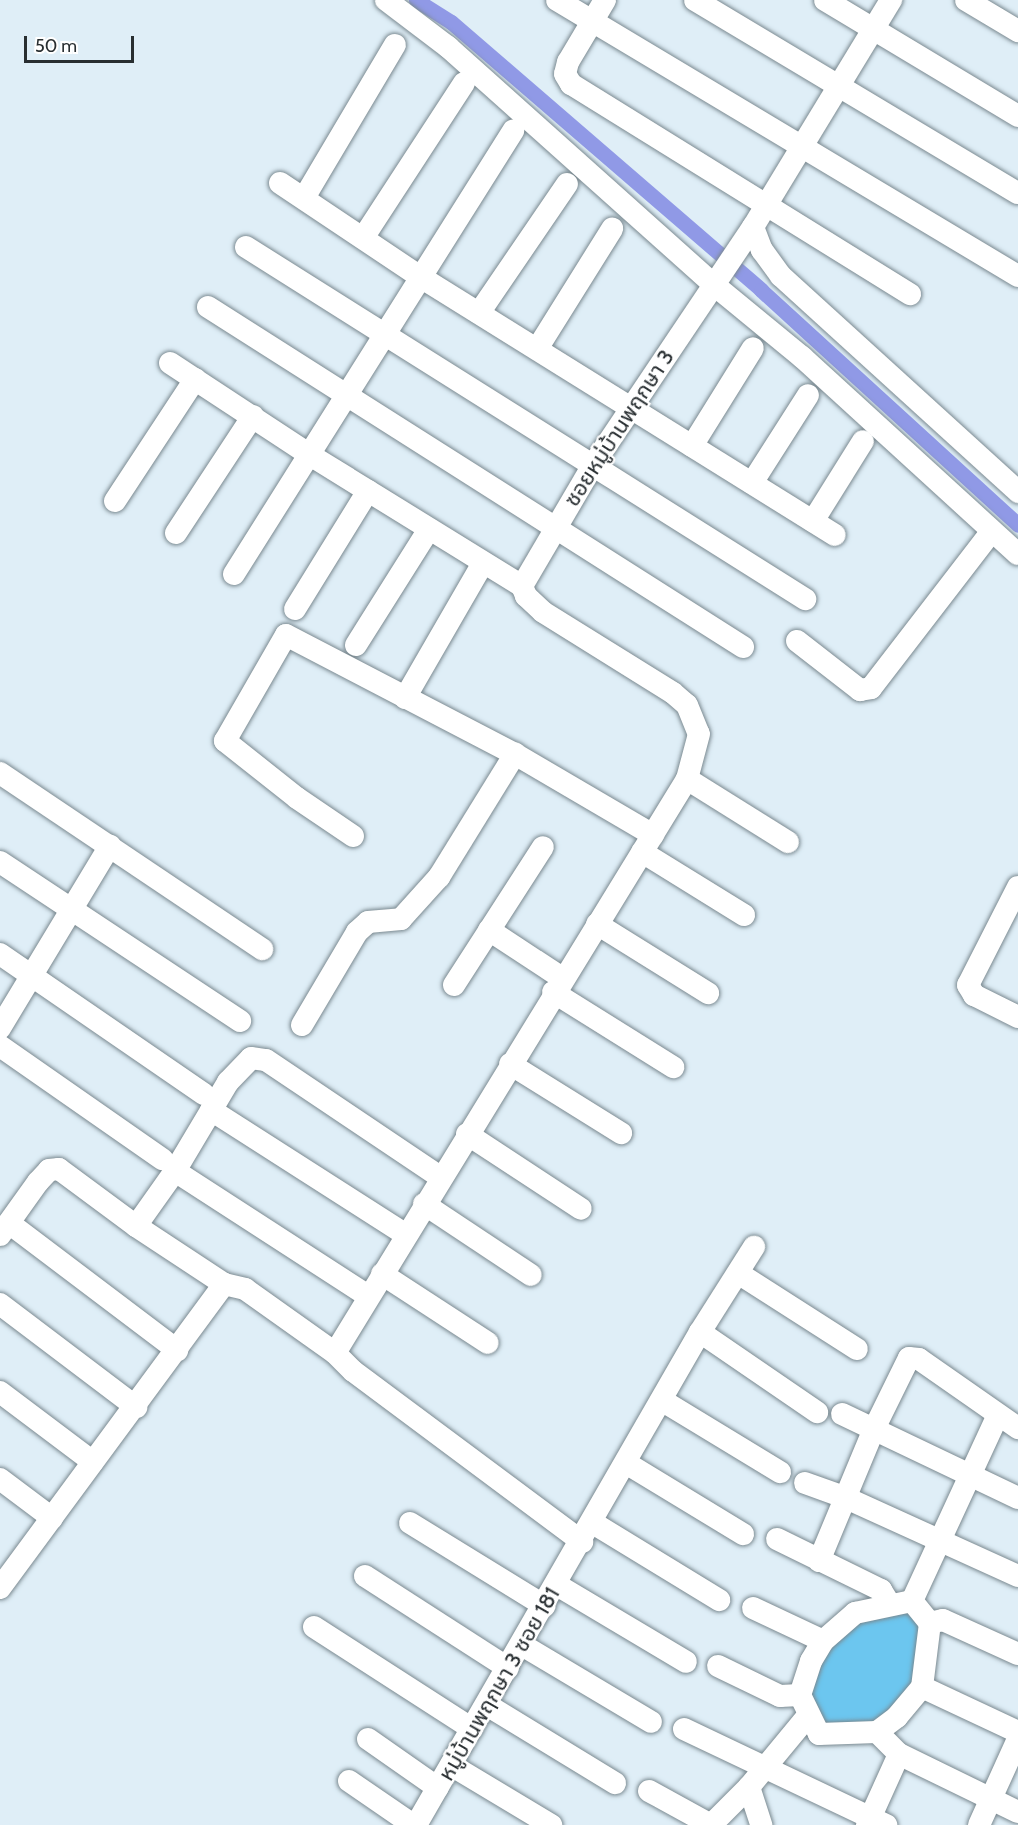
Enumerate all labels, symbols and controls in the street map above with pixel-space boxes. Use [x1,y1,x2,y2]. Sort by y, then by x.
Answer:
scale bar [27,24,136,62]
text: 50 m [35,35,77,57]
street label: ซอยหมู่บ้านพฤกษา 3 [558,345,680,511]
street label: หมู่บ้านพฤกษา 3 ซอย 181 [433,1582,565,1786]

